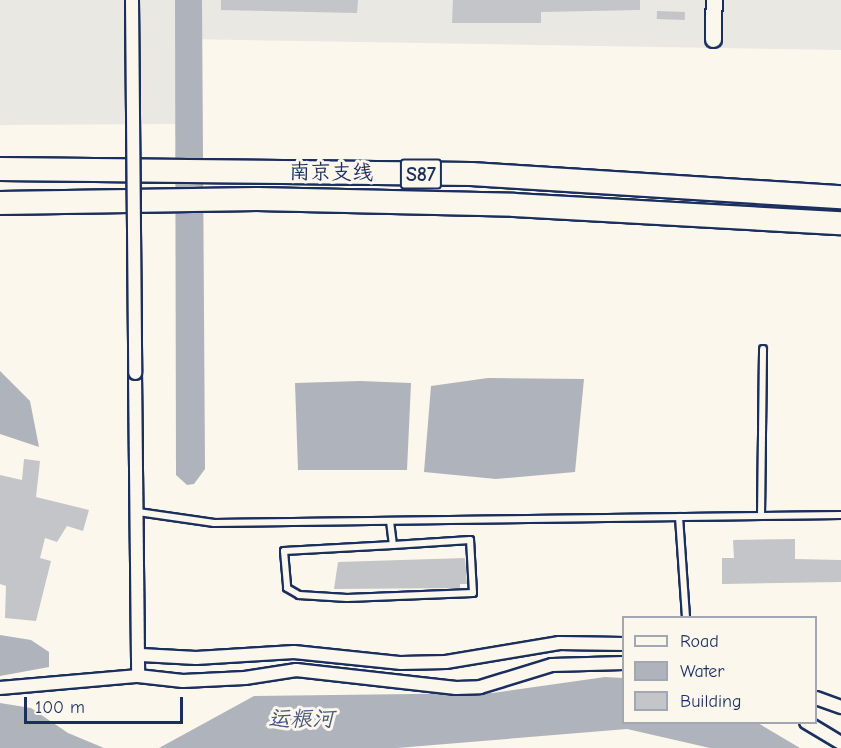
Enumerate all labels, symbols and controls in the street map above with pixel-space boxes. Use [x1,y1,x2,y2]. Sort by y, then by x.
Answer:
road number: S87 [398,157,444,191]
street label: 南京支线 [289,159,373,185]
legend [622,616,817,724]
text: Road [680,631,719,652]
text: Water [680,661,724,682]
scale bar [27,685,186,723]
text: Building [680,691,742,712]
text: 100 m [35,697,85,718]
water label: 运粮河 [268,707,334,733]

